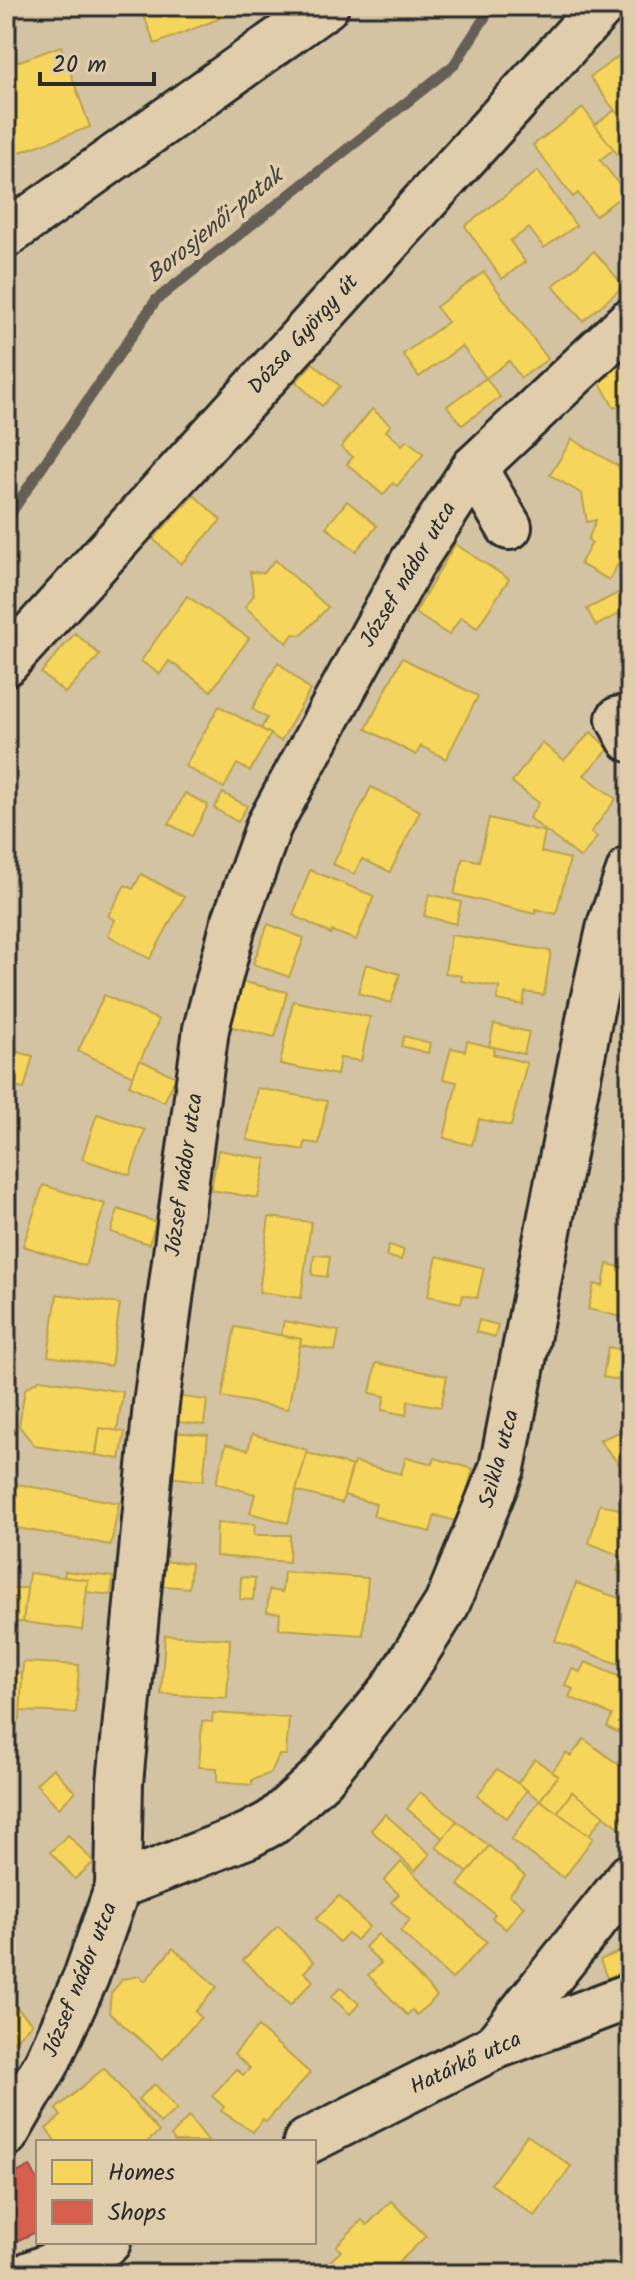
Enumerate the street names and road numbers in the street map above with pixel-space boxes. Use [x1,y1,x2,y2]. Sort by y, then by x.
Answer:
street label: Dózsa György út [240,266,368,403]
street label: József nádor utca [352,495,466,655]
street label: József nádor utca [156,1091,214,1259]
street label: Szikla utca [470,1406,530,1512]
street label: József nádor utca [34,1897,128,2063]
street label: Határkő utca [404,2023,528,2105]

